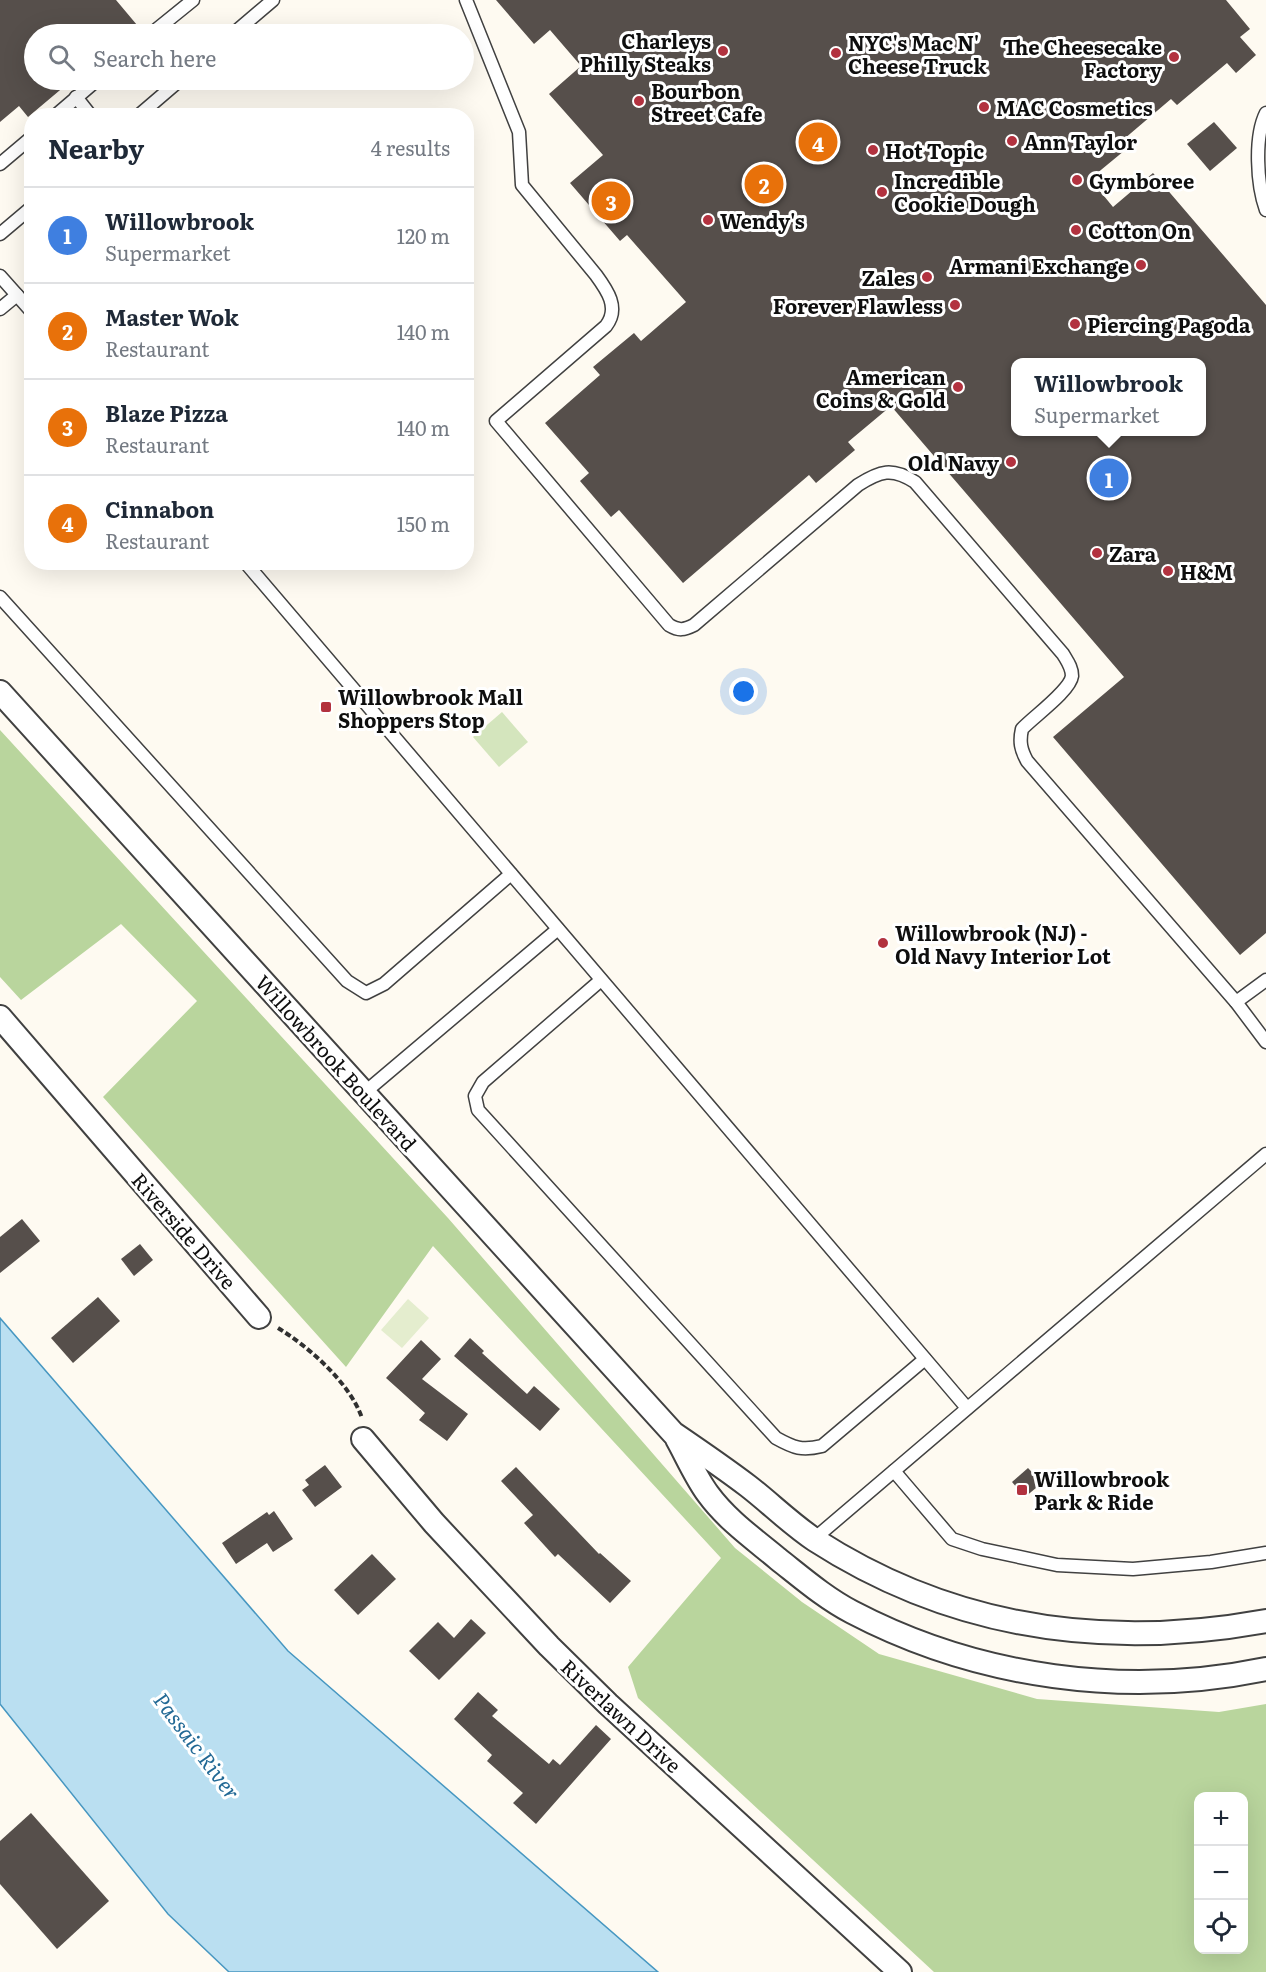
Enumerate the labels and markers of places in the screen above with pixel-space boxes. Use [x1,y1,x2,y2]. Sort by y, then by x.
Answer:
place label: Charleys Philly Steaks [580,25,711,78]
place label: NYC's Mac N' Cheese Truck [848,27,987,80]
place label: The Cheesecake Factory [1003,31,1163,84]
marker: Charleys Philly Steaks [716,44,730,58]
marker: NYC's Mac N' Cheese Truck [829,46,843,60]
marker: The Cheesecake Factory [1167,50,1181,64]
place label: Bourbon Street Cafe [651,75,763,128]
place label: MAC Cosmetics [996,92,1153,122]
marker: Bourbon Street Cafe [632,94,646,108]
marker: MAC Cosmetics [977,100,991,114]
pin: 4 [798,120,838,164]
place label: Ann Taylor [1024,126,1137,156]
marker: Ann Taylor [1005,134,1019,148]
place label: Hot Topic [885,135,984,165]
marker: Hot Topic [866,143,880,157]
pin: 2 [744,162,783,207]
place label: Incredible Cookie Dough [894,165,1036,218]
place label: Gymboree [1089,165,1194,195]
marker: Gymboree [1070,173,1084,187]
pin: 3 [592,178,630,224]
marker: Incredible Cookie Dough [875,185,889,199]
place label: Wendy's [720,205,805,235]
marker: Wendy's [701,213,715,227]
place label: Cotton On [1088,215,1191,245]
marker: Cotton On [1069,223,1083,237]
place label: Armani Exchange [949,250,1129,280]
marker: Armani Exchange [1134,258,1148,272]
place label: Zales [861,262,915,292]
marker: Zales [920,270,934,284]
place label: Forever Flawless [773,290,943,320]
marker: Forever Flawless [948,298,962,312]
place label: Piercing Pagoda [1087,309,1251,339]
marker: Piercing Pagoda [1068,317,1082,331]
place label: American Coins & Gold [816,361,946,414]
marker: American Coins & Gold [951,380,965,394]
place label: Old Navy [908,447,1000,477]
marker: Old Navy [1004,455,1018,469]
pin: 1 [1090,456,1128,500]
place label: Zara [1109,538,1157,568]
marker: Zara [1090,546,1104,560]
place label: H&M [1180,556,1233,586]
marker: H&M [1161,564,1175,578]
place label: Willowbrook Mall Shoppers Stop [338,681,523,734]
marker: Willowbrook Mall Shoppers Stop [319,700,333,714]
place label: Willowbrook (NJ) - Old Navy Interior Lot [895,917,1111,970]
marker: Willowbrook (NJ) - Old Navy Interior Lot [876,936,890,950]
place label: Willowbrook Park & Ride [1034,1463,1170,1516]
marker: Willowbrook Park & Ride [1015,1483,1029,1497]

